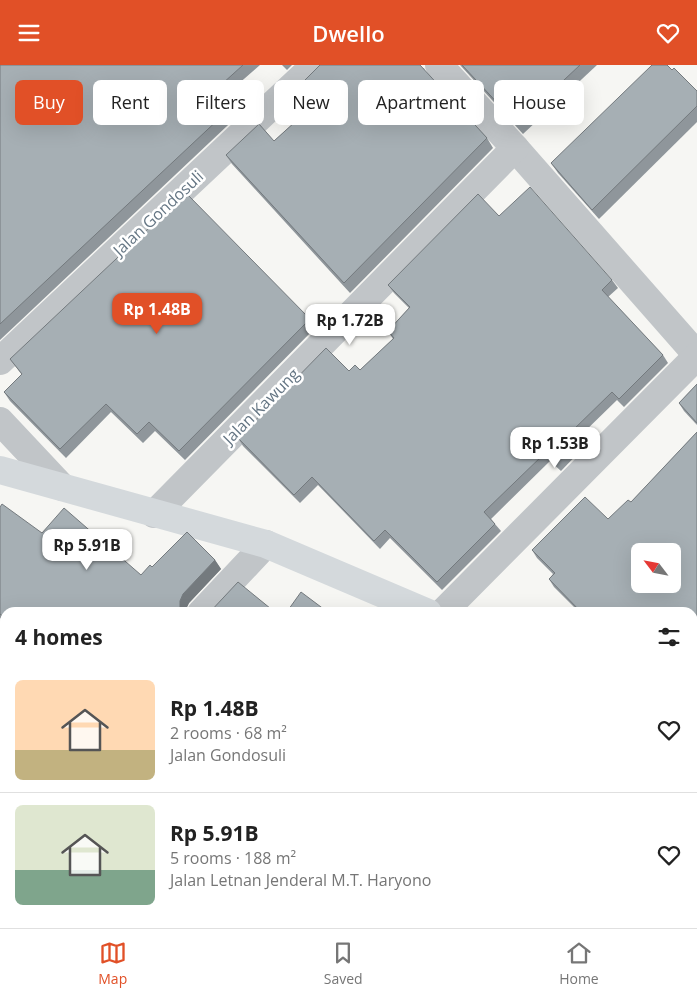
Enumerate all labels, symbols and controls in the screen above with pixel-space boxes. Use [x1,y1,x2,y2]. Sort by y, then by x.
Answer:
text: Dwello [312,18,385,48]
icon: menu [15,19,43,47]
icon: heart [654,19,682,47]
chip: Buy [15,80,83,125]
chip: Rent [93,80,167,125]
chip: Filters [177,80,264,125]
chip: New [274,80,348,125]
chip: Apartment [358,80,484,125]
chip: House [494,80,584,125]
street label: Jalan Gondosuli [107,165,208,262]
pin: Rp 1.48B [105,293,209,335]
text: Rp 1.48B [123,298,191,320]
pin: Rp 1.72B [298,303,402,346]
text: Rp 1.72B [316,309,384,331]
street label: Jalan Kawung [217,363,304,450]
pin: Rp 1.53B [503,427,607,469]
text: Rp 1.53B [521,432,589,454]
pin: Rp 5.91B [35,529,139,571]
text: Rp 5.91B [53,534,121,556]
north arrow [631,543,681,593]
map controls [631,543,681,593]
text: 4 homes [15,623,103,651]
icon: filters [655,623,683,651]
text: Rp 1.48B [170,694,259,722]
icon: home [55,700,115,760]
icon: heart [655,716,683,744]
text: 2 rooms · 68 m² [170,722,287,744]
text: Jalan Gondosuli [170,744,286,766]
text: Rp 5.91B [170,819,259,847]
icon: home [55,825,115,885]
icon: heart [655,841,683,869]
text: 5 rooms · 188 m² [170,847,296,869]
text: Jalan Letnan Jenderal M.T. Haryono [170,869,431,891]
tab: Map [98,939,127,988]
tab: Saved [324,939,363,988]
tab: Home [559,939,599,988]

